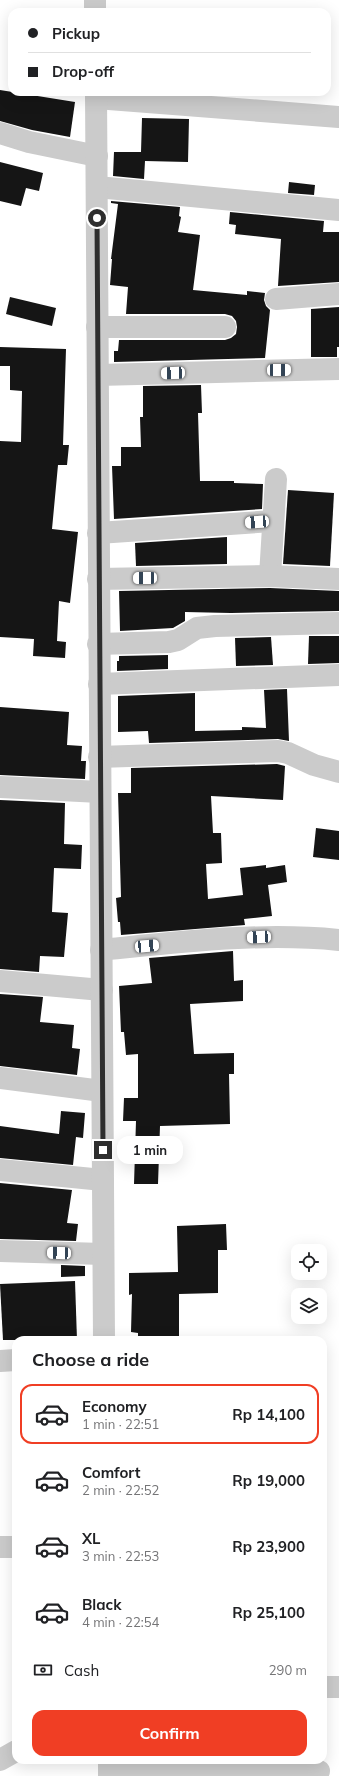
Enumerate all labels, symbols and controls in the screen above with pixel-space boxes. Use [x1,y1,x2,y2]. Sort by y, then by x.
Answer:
text: Pickup [52,24,100,43]
text: Drop-off [52,62,114,81]
route start [88,209,106,227]
car [267,364,291,376]
car [161,367,185,379]
car [245,515,269,529]
car [133,572,157,584]
car [247,930,271,944]
car [135,939,159,953]
callout: 1 min [117,1136,183,1164]
route end [94,1141,112,1159]
text: 1 min [133,1142,167,1158]
map controls [291,1244,327,1324]
button: locate [291,1244,327,1280]
car [47,1247,71,1259]
button: layers [291,1288,327,1324]
text: Choose a ride [32,1348,149,1371]
icon: car [34,1396,70,1432]
text: Economy [82,1397,147,1416]
text: Rp 14,100 [232,1405,305,1424]
text: 1 min · 22:51 [82,1416,159,1432]
icon: car [34,1462,70,1498]
text: Comfort [82,1463,140,1482]
text: Rp 19,000 [232,1471,305,1490]
text: 2 min · 22:52 [82,1482,159,1498]
icon: car [34,1528,70,1564]
text: XL [82,1529,100,1548]
text: Rp 23,900 [232,1537,305,1556]
text: 3 min · 22:53 [82,1548,159,1564]
icon: car [34,1594,70,1630]
text: Black [82,1595,121,1614]
text: Rp 25,100 [232,1603,305,1622]
text: 4 min · 22:54 [82,1614,159,1630]
icon: cash [32,1659,54,1681]
text: Cash [64,1661,99,1680]
text: 290 m [269,1662,307,1678]
button: Confirm [32,1710,307,1756]

